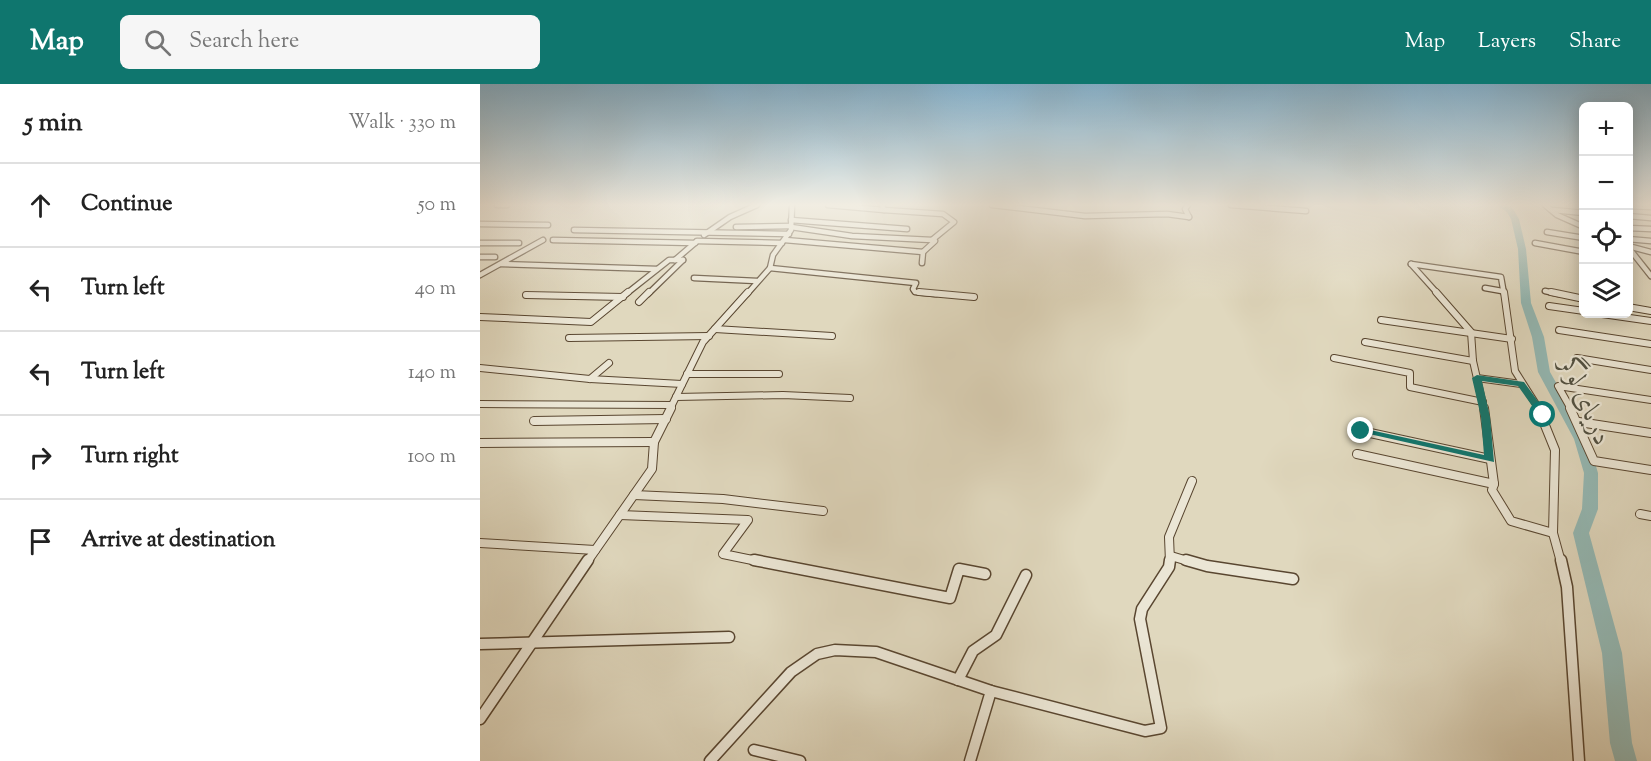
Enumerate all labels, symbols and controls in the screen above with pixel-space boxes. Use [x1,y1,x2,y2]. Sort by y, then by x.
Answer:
search box [120,15,540,69]
text: Map [30,22,84,62]
icon: search [141,26,174,59]
text: Search here [189,26,299,58]
text: Map [1405,27,1445,57]
text: Layers [1478,27,1536,57]
text: Share [1569,27,1621,57]
map controls [1579,102,1633,318]
button: + [1579,102,1633,156]
text: 5 min [24,105,83,142]
text: Walk · 330 m [348,109,456,138]
button: − [1579,156,1633,210]
icon: ahead [24,189,57,222]
text: Continue [81,189,172,221]
text: 50 m [418,191,456,220]
button: locate [1579,210,1633,264]
button: layers [1579,264,1633,318]
icon: left [24,273,57,306]
text: Turn left [81,273,164,305]
text: 40 m [415,275,456,304]
water label: دریای لوگر [1548,349,1622,452]
icon: left [24,357,57,390]
text: Turn left [81,357,164,389]
text: 140 m [408,359,456,388]
route start [1529,401,1555,427]
route end [1347,417,1373,443]
icon: right [24,441,57,474]
text: Turn right [81,441,178,473]
text: 100 m [407,443,456,472]
icon: arrive [24,525,57,558]
text: Arrive at destination [81,525,276,557]

